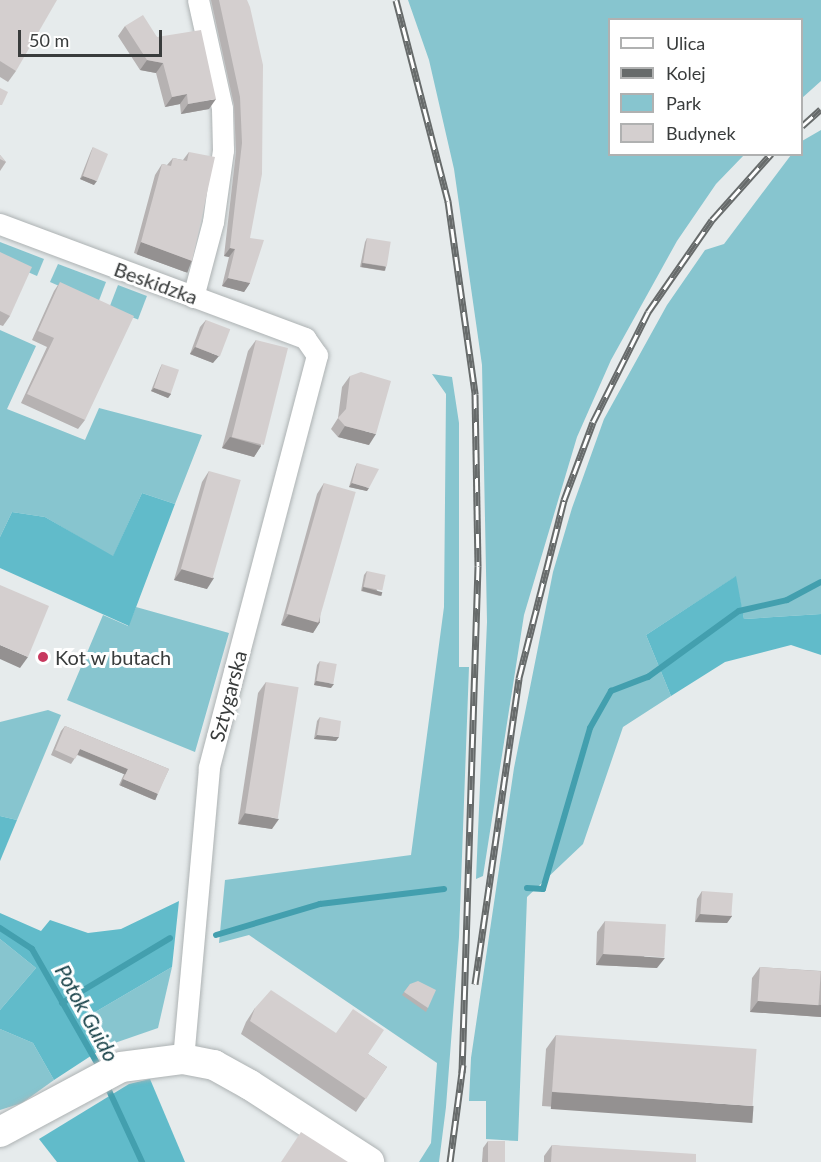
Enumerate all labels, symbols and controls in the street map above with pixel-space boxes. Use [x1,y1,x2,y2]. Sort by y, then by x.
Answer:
scale bar [21,18,165,56]
legend [608,18,803,156]
text: 50 m [29,29,69,51]
text: Ulica [666,32,705,54]
text: Kolej [666,62,706,84]
text: Park [666,92,701,114]
text: Budynek [666,122,736,144]
street label: Beskidzka [111,257,201,309]
place label: Kot w butach [55,645,172,669]
street label: Sztygarska [204,648,252,744]
marker: Kot w butach [36,650,50,664]
water label: Potok Guido [50,960,124,1066]

